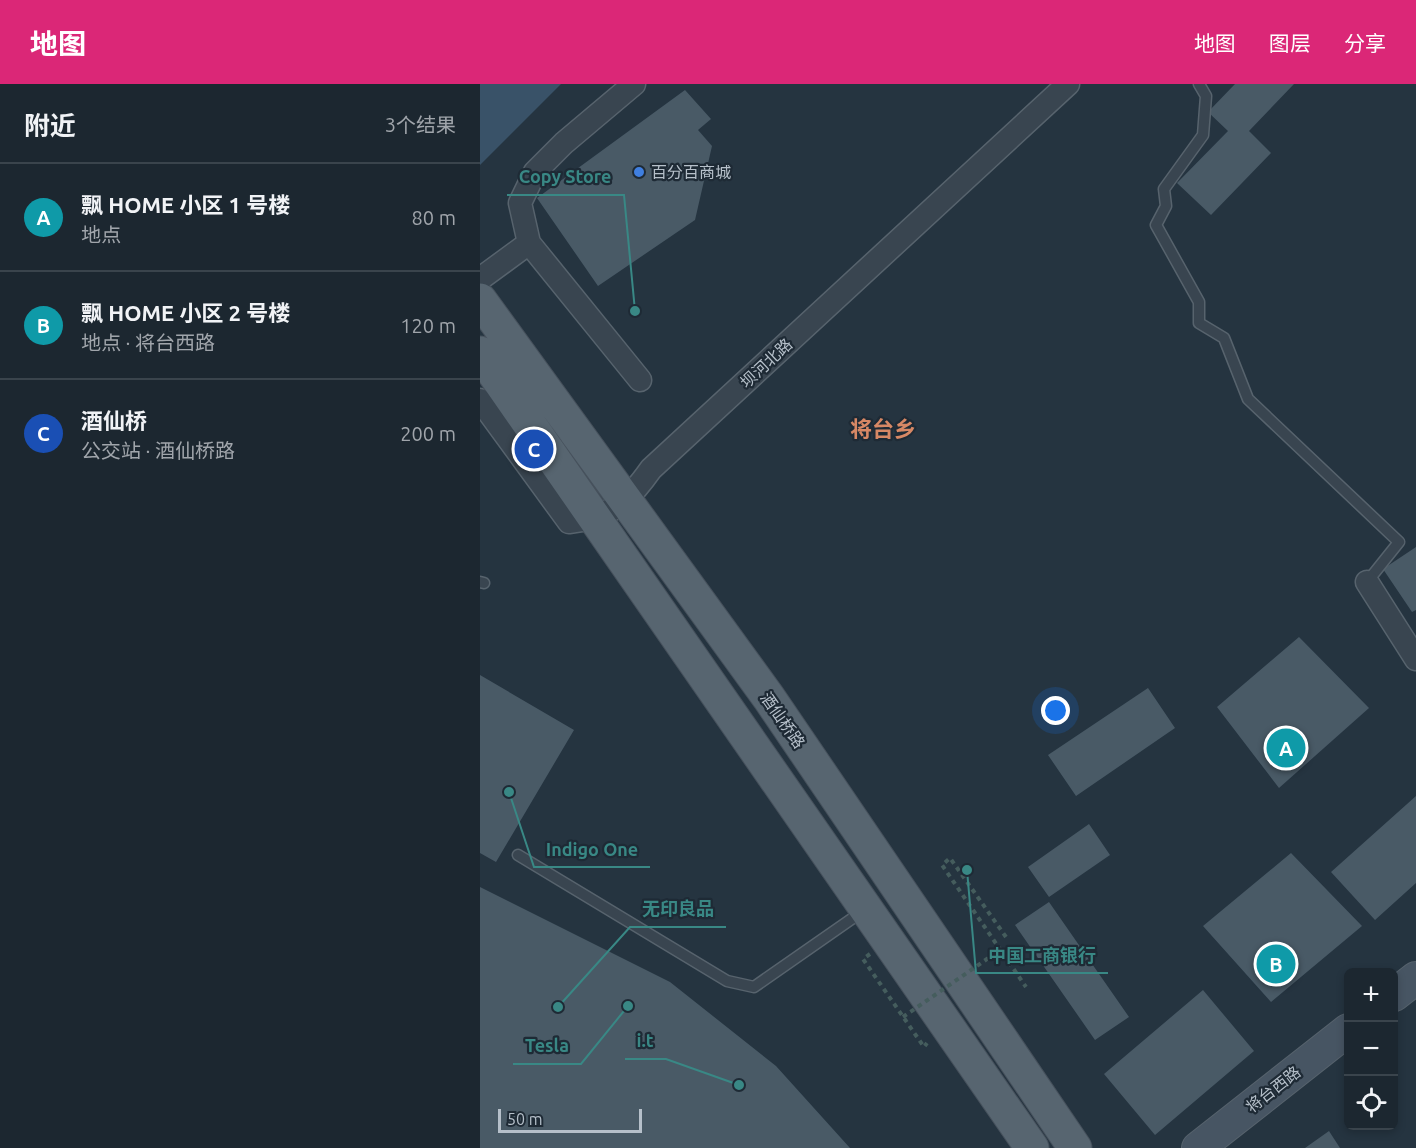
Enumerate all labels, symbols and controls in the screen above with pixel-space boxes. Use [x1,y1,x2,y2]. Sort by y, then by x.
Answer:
text: 地图 [30,28,86,59]
text: 地图 [1194,31,1236,55]
text: 图层 [1269,31,1311,55]
text: 分享 [1344,31,1386,55]
text: 附近 [24,111,76,140]
text: 3个结果 [385,113,456,136]
callout: Copy Store [507,159,624,195]
place label: 百分百商城 [651,163,731,181]
marker: 百分百商城 [632,165,646,179]
text: Copy Store [519,166,611,186]
text: 飘 HOME 小区 1 号楼 [81,192,290,217]
text: A [36,206,51,229]
text: 80 m [412,206,456,229]
text: 地点 [81,223,121,246]
text: 飘 HOME 小区 2 号楼 [81,300,290,325]
text: B [37,314,50,337]
text: 120 m [400,314,456,337]
text: 地点 · 将台西路 [81,331,215,354]
street label: 坝河北路 [736,335,796,391]
text: 酒仙桥 [81,408,147,433]
district label: 将台乡 [850,416,916,441]
text: C [37,422,50,445]
text: 200 m [400,422,456,445]
pin: C [514,426,554,472]
text: 公交站 · 酒仙桥路 [81,439,235,462]
street label: 酒仙桥路 [757,689,809,751]
your location [1041,696,1070,725]
pin: A [1266,726,1306,770]
callout: Indigo One [534,831,650,867]
text: Indigo One [546,839,638,859]
callout: 无印良品 [630,891,726,927]
text: 无印良品 [642,898,714,918]
callout: 中国工商银行 [976,937,1108,973]
pin: B [1256,942,1296,986]
text: 中国工商银行 [988,945,1096,965]
map controls [1344,968,1398,1130]
button: + [1344,968,1398,1022]
button: − [1344,1022,1398,1076]
callout: i.t [625,1023,666,1059]
callout: Tesla [513,1028,581,1064]
text: i.t [636,1030,654,1050]
text: Tesla [525,1035,569,1055]
street label: 将台西路 [1242,1062,1304,1116]
button: locate [1344,1076,1398,1130]
scale bar [498,1106,642,1134]
text: 50 m [507,1110,543,1128]

